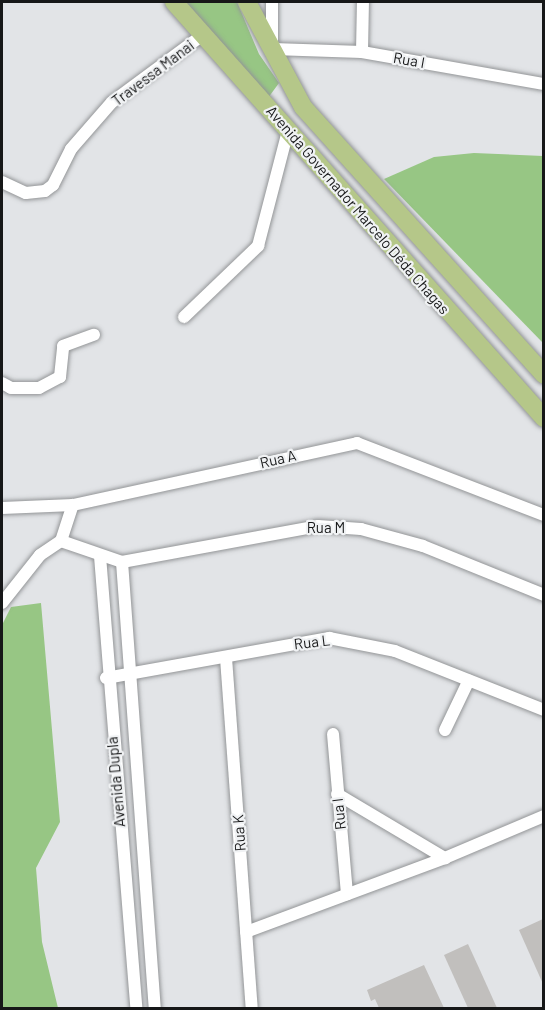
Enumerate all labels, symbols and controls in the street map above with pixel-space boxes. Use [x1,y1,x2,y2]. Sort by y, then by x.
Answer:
street label: Travessa Manai [108,36,198,110]
street label: Rua I [392,48,426,72]
street label: Avenida Governador Marcelo Déda Chagas [263,102,453,318]
street label: Rua A [258,446,298,472]
street label: Rua M [307,519,345,537]
street label: Rua L [293,631,331,653]
street label: Avenida Dupla [103,736,129,828]
street label: Rua I [328,797,350,831]
street label: Rua K [229,814,249,852]

